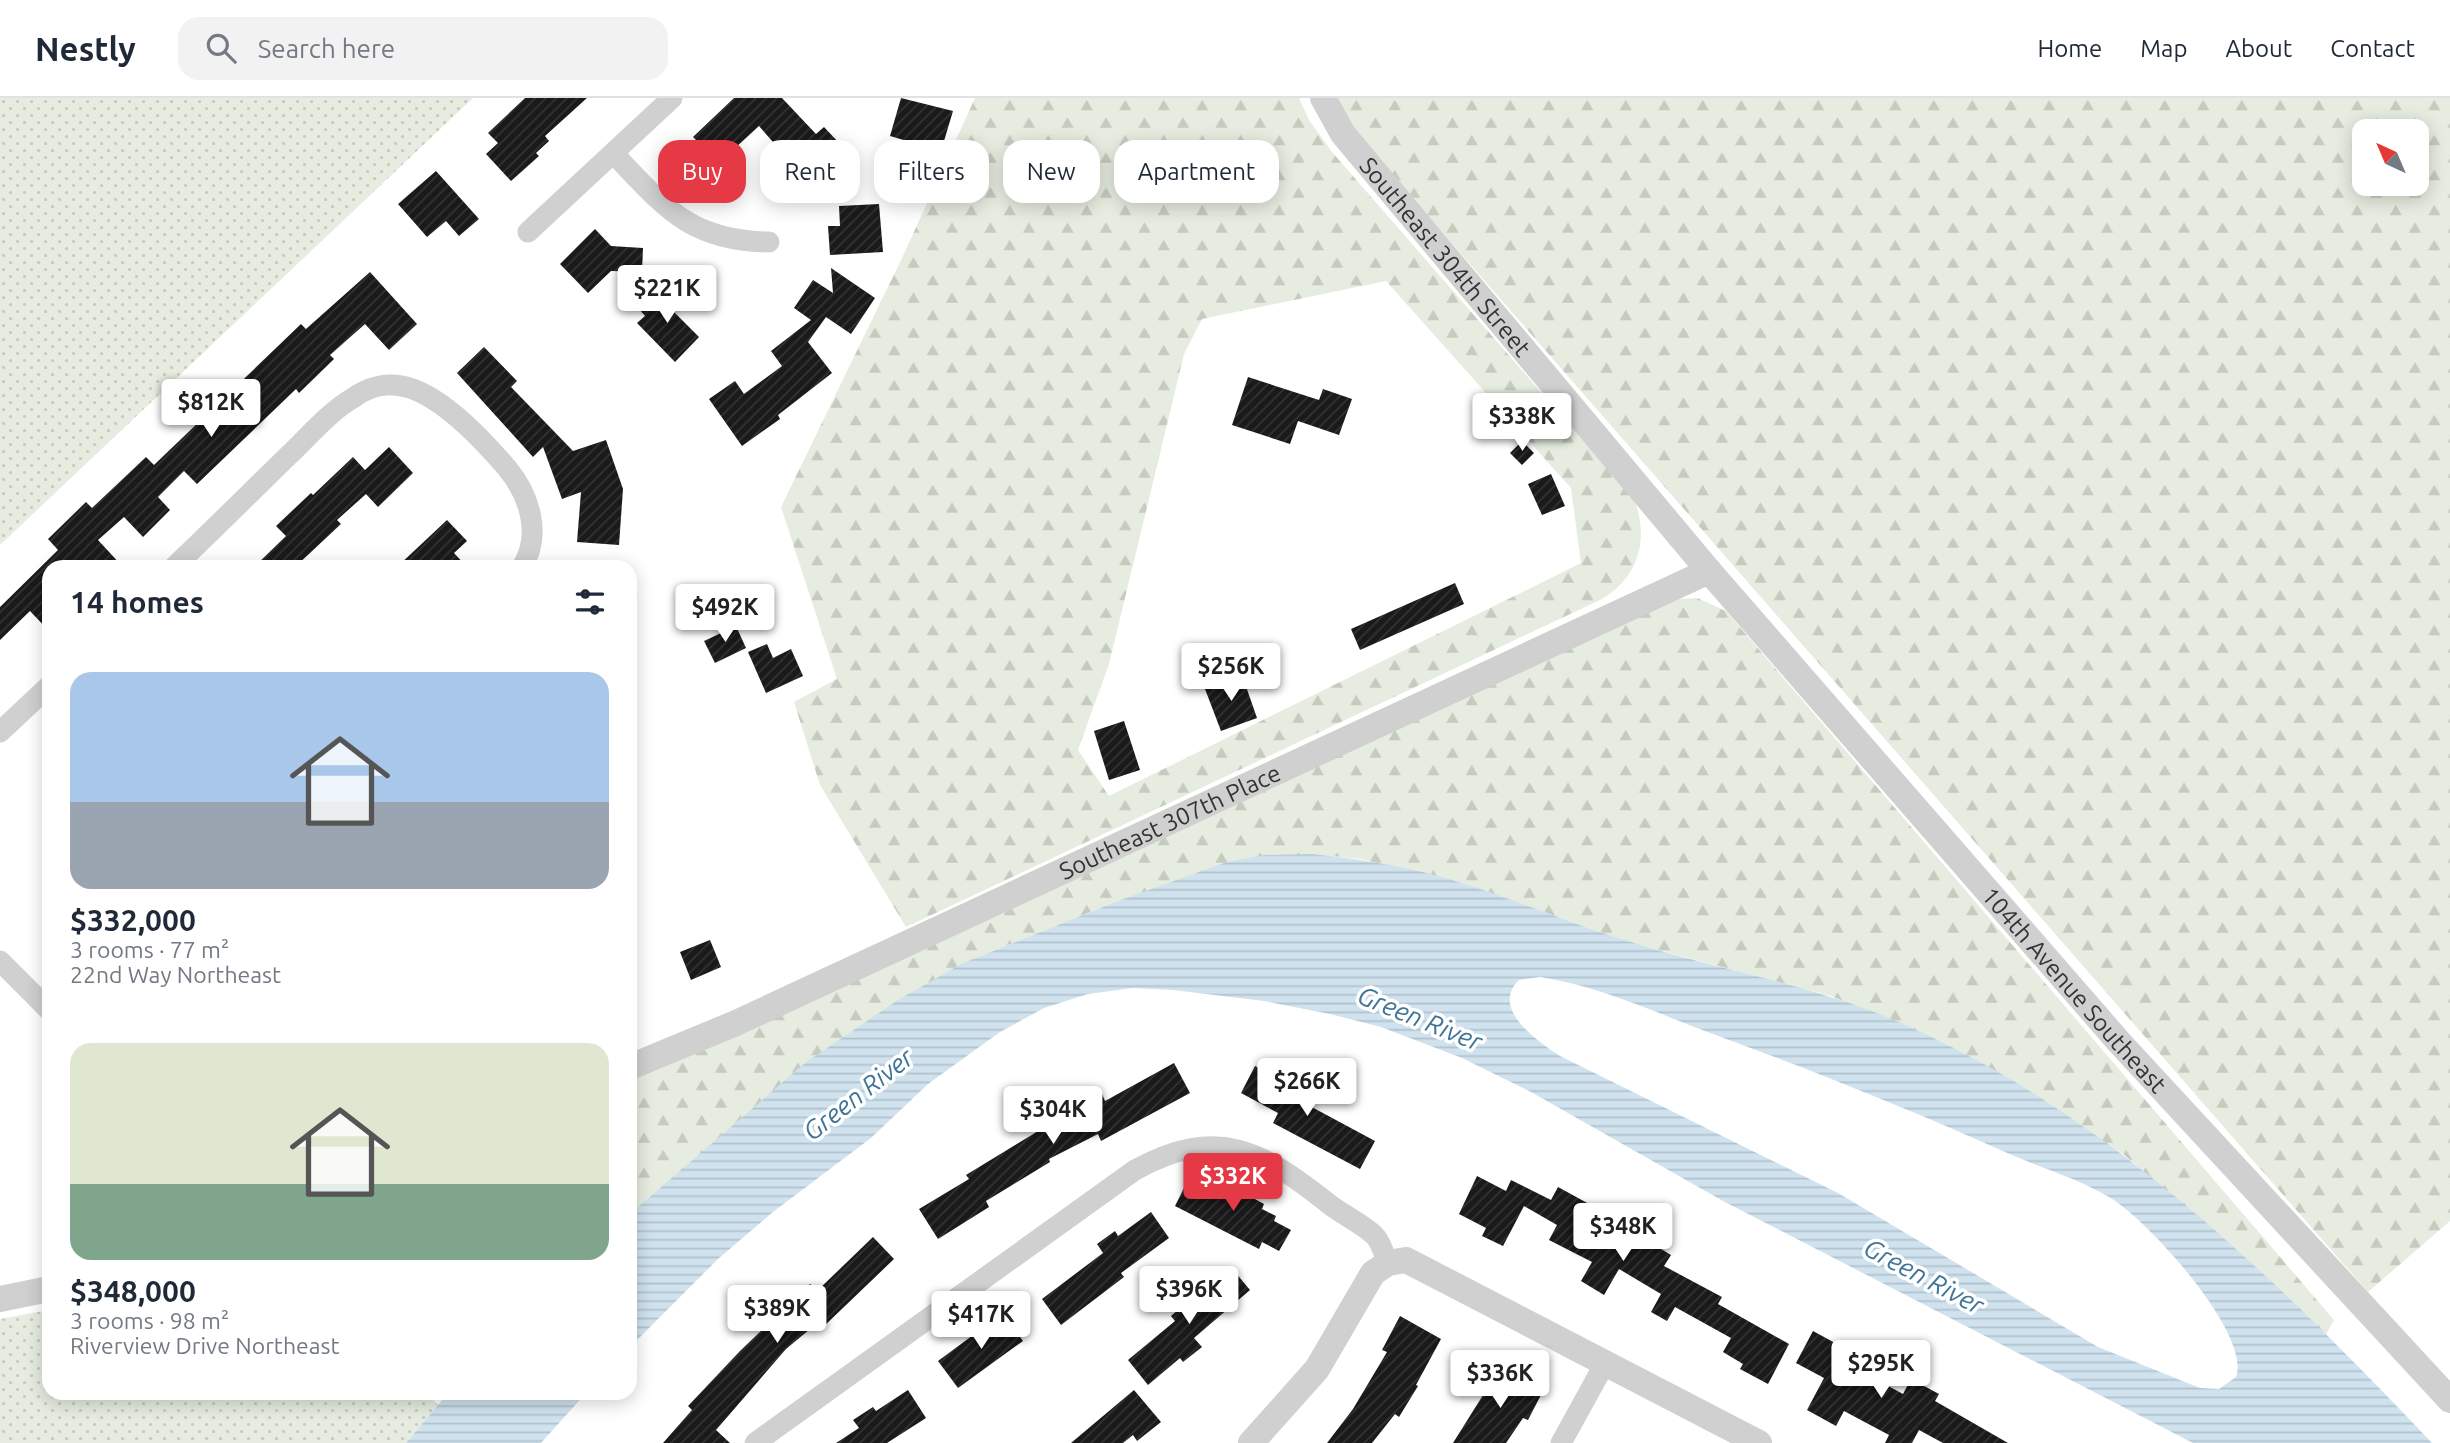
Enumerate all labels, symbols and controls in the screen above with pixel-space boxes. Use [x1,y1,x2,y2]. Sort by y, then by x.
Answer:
search box [178,17,668,80]
icon: search [202,29,240,67]
text: Nestly [35,30,136,67]
text: Search here [258,34,395,63]
text: Home [2037,35,2102,62]
text: Map [2140,35,2187,62]
text: About [2225,35,2292,62]
text: Contact [2330,35,2415,62]
north arrow [2352,119,2429,196]
map controls [2352,119,2429,196]
chip: Buy [658,140,746,203]
chip: Rent [760,140,860,203]
chip: Filters [874,140,989,203]
chip: New [1003,140,1100,203]
chip: Apartment [1114,140,1279,203]
street label: Southeast 304th Street [1355,152,1537,362]
pin: $221K [618,266,716,325]
text: $221K [633,275,701,300]
pin: $812K [162,380,260,439]
text: $812K [177,389,245,414]
pin: $338K [1473,394,1571,453]
text: $338K [1488,403,1556,428]
icon: filters [571,583,609,621]
pin: $492K [676,584,774,644]
text: 14 homes [70,585,204,619]
text: $492K [691,594,759,619]
pin: $256K [1182,644,1280,703]
text: $256K [1197,653,1265,678]
icon: home [277,718,403,844]
street label: Southeast 307th Place [1055,758,1285,885]
street label: 104th Avenue Southeast [1977,882,2173,1098]
text: $332,000 [70,903,196,937]
text: 3 rooms · 77 m² [70,937,229,962]
text: 22nd Way Northeast [70,962,281,987]
water label: Green River [1354,980,1487,1056]
water label: Green River [797,1041,920,1146]
pin: $266K [1258,1058,1356,1118]
text: $266K [1273,1068,1341,1093]
pin: $304K [1004,1086,1102,1146]
icon: home [277,1089,403,1215]
text: $304K [1019,1096,1087,1121]
pin: $332K [1184,1154,1282,1213]
text: $332K [1199,1163,1267,1188]
pin: $348K [1574,1204,1672,1263]
text: $348K [1589,1213,1657,1238]
water label: Green River [1859,1232,1990,1320]
pin: $396K [1140,1266,1238,1326]
text: $348,000 [70,1274,196,1308]
text: $396K [1155,1276,1223,1301]
pin: $389K [728,1286,826,1345]
pin: $417K [932,1292,1030,1351]
text: $389K [743,1295,811,1320]
text: $417K [947,1301,1015,1326]
text: 3 rooms · 98 m² [70,1308,229,1333]
text: Riverview Drive Northeast [70,1333,340,1358]
pin: $295K [1832,1340,1930,1400]
pin: $336K [1451,1350,1549,1410]
text: $295K [1847,1350,1915,1375]
text: $336K [1466,1360,1534,1385]

